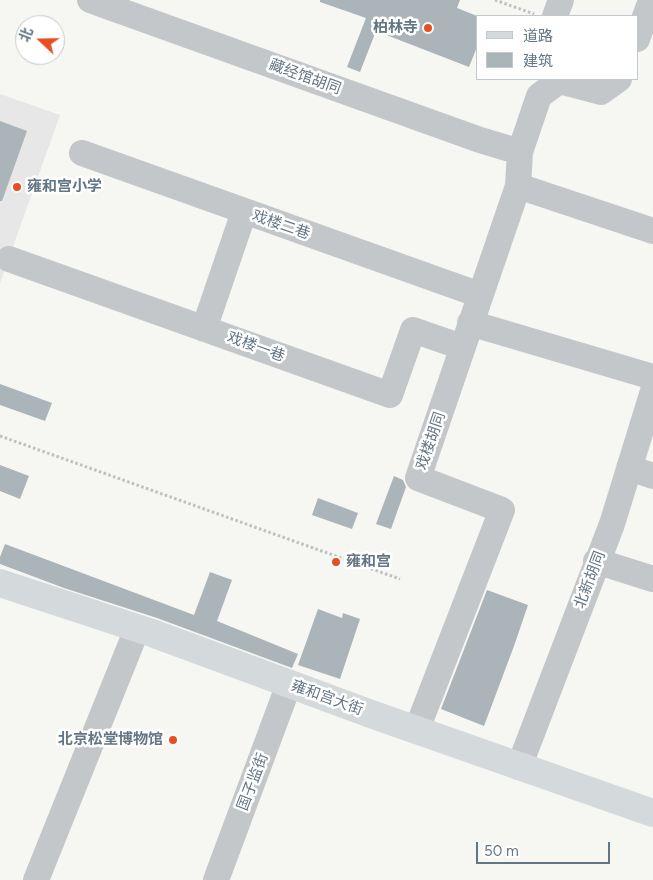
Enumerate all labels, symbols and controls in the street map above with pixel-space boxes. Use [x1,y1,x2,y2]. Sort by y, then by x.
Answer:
north arrow [15,15,65,65]
legend [476,15,638,80]
place label: 柏林寺 [373,19,418,37]
marker: 柏林寺 [422,22,434,34]
text: 北 [16,25,37,44]
text: 道路 [523,27,553,45]
text: 建筑 [523,52,553,70]
street label: 藏经馆胡同 [267,56,343,98]
place label: 雍和宫小学 [27,178,102,196]
marker: 雍和宫小学 [11,181,23,193]
street label: 戏楼二巷 [250,207,312,243]
street label: 戏楼一巷 [225,328,287,366]
street label: 戏楼胡同 [413,410,449,472]
street label: 北新胡同 [571,549,609,611]
place label: 雍和宫 [346,553,391,571]
marker: 雍和宫 [330,556,342,568]
street label: 雍和宫大街 [289,677,365,719]
place label: 北京松堂博物馆 [58,731,163,749]
marker: 北京松堂博物馆 [167,734,179,746]
street label: 国子监街 [234,751,272,813]
scale bar [478,832,612,864]
text: 50 m [484,842,519,860]

